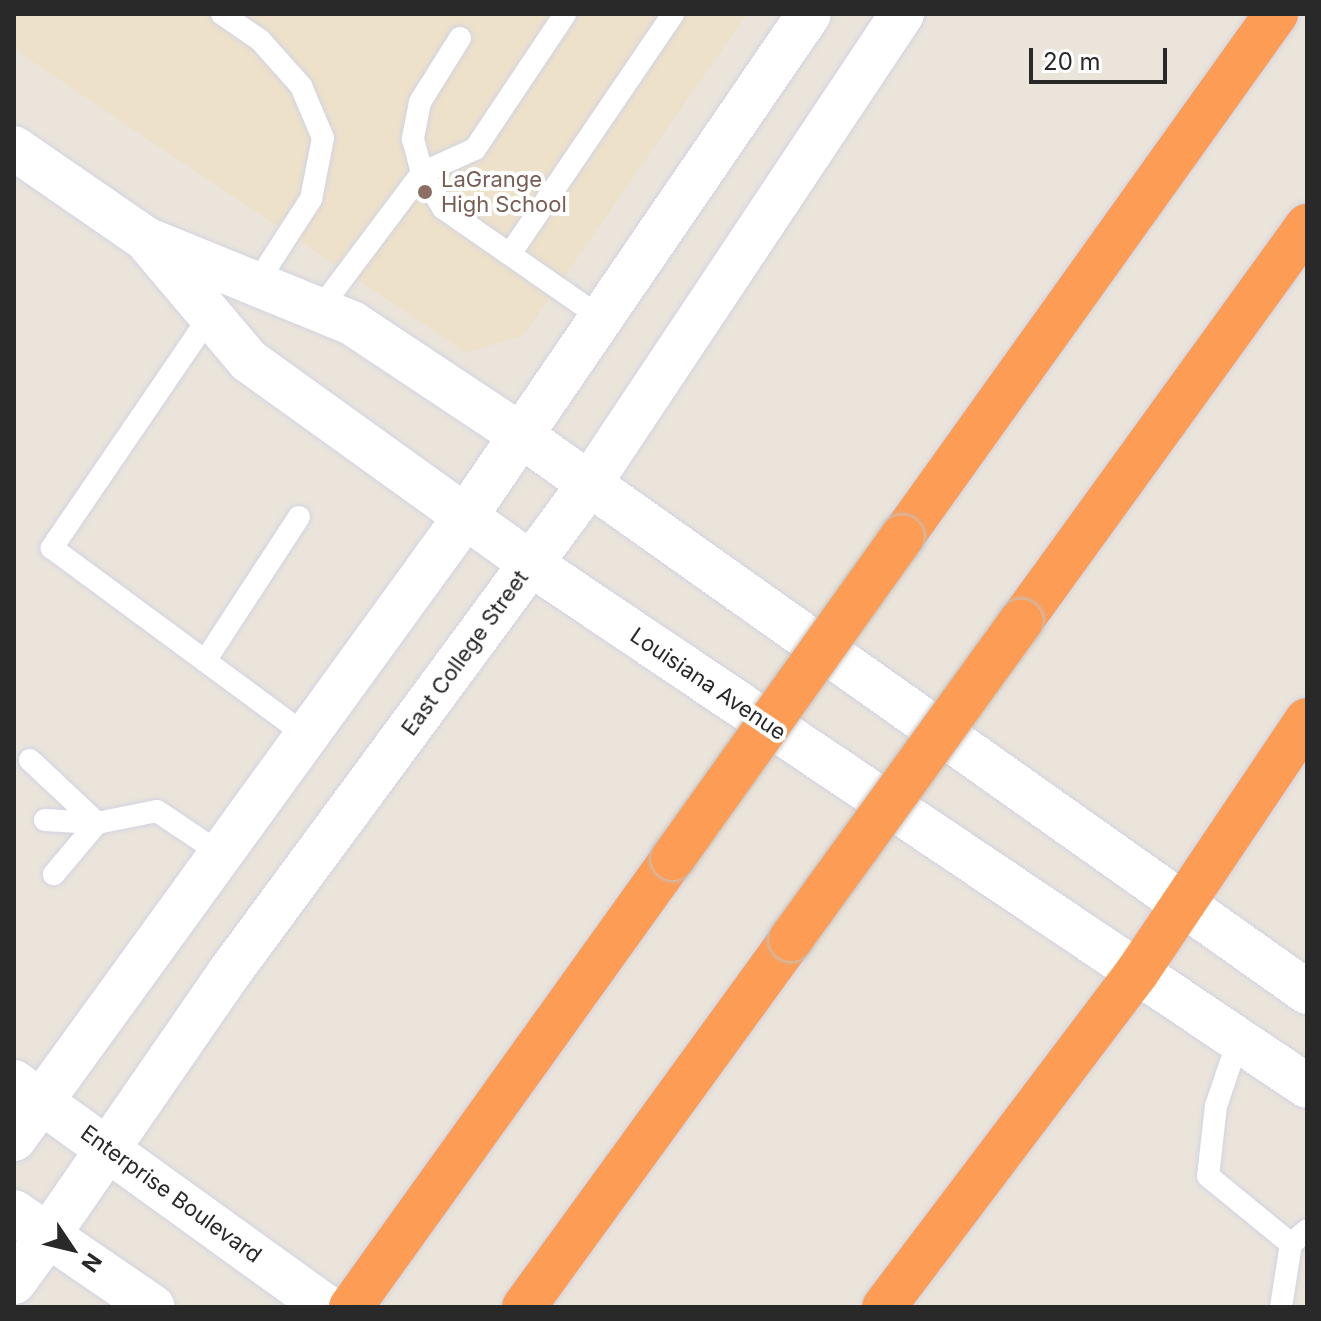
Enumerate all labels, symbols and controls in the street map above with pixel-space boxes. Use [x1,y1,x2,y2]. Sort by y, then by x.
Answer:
scale bar [1033,32,1171,82]
text: 20 m [1043,47,1101,76]
place label: LaGrange High School [441,166,567,218]
marker: LaGrange High School [416,183,434,201]
street label: East College Street [396,565,534,741]
street label: Louisiana Avenue [625,622,791,746]
street label: Enterprise Boulevard [75,1120,267,1268]
north arrow [32,1209,112,1289]
text: N [76,1248,107,1277]

